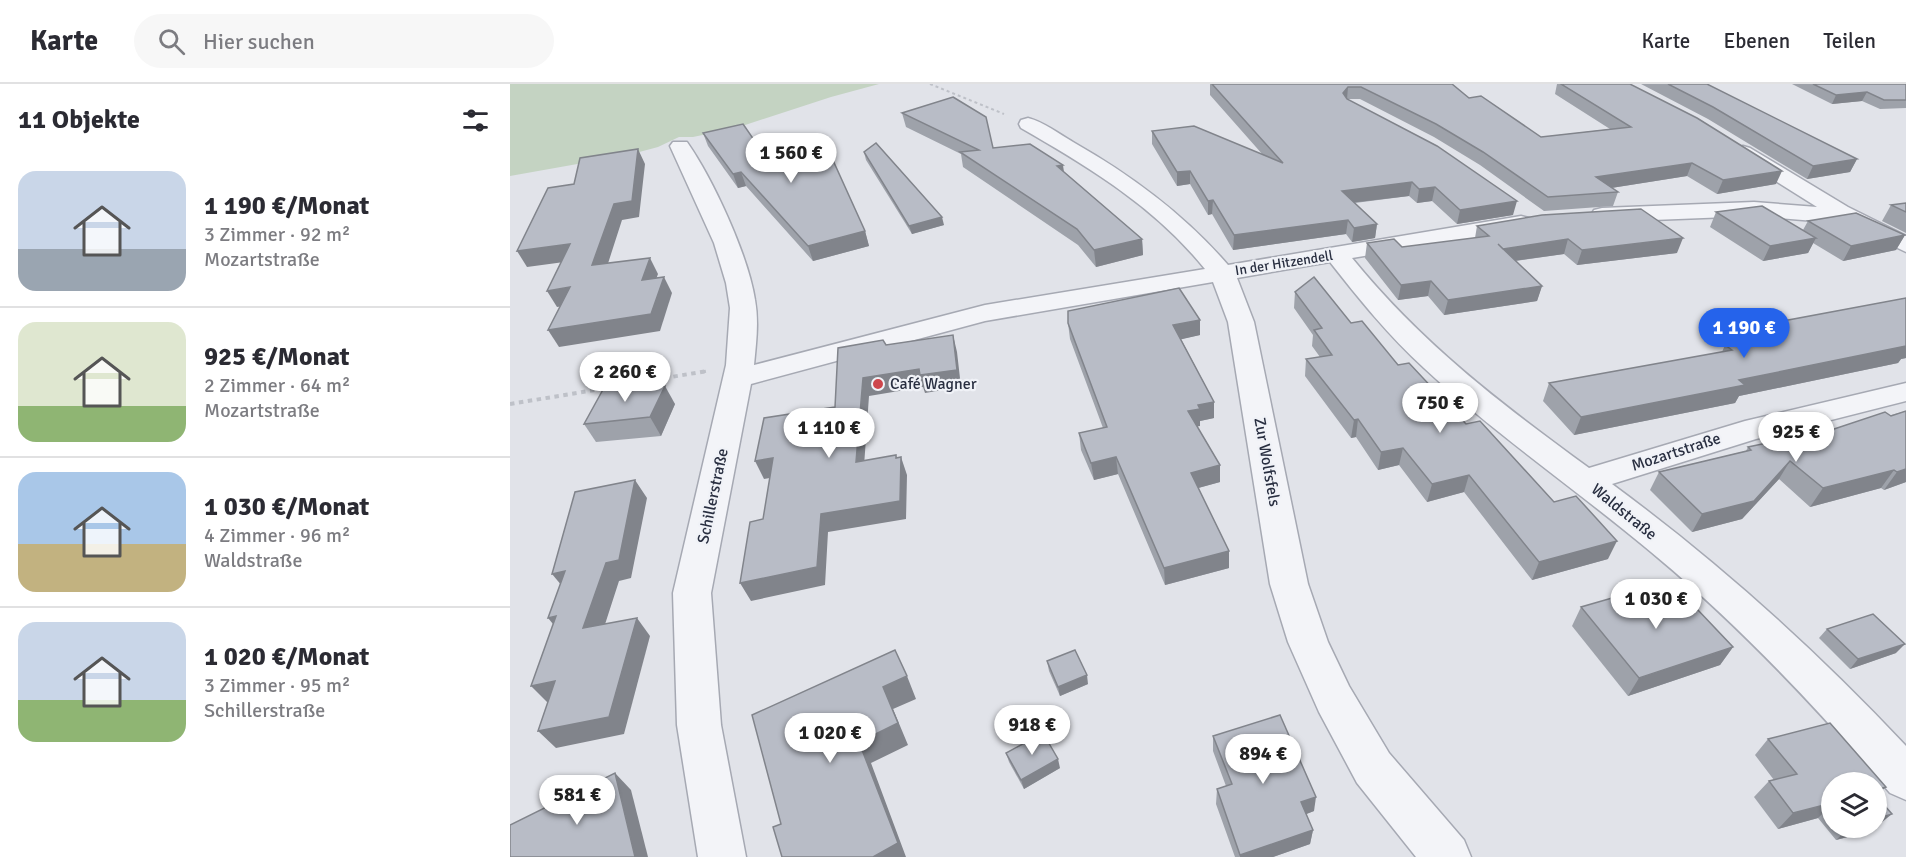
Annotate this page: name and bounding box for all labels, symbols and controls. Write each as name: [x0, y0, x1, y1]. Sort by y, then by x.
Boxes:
search box: [134, 14, 554, 68]
text: Karte: [30, 24, 98, 58]
icon: search: [155, 25, 188, 58]
text: Hier suchen: [203, 28, 315, 55]
text: Karte: [1641, 28, 1690, 54]
text: Ebenen: [1723, 28, 1790, 54]
text: Teilen: [1823, 28, 1876, 54]
text: 11 Objekte: [18, 104, 140, 136]
icon: filters: [459, 104, 492, 137]
pin: 1 560 €: [736, 133, 846, 184]
text: 1 560 €: [760, 140, 822, 165]
text: 1 190 €/Monat: [204, 190, 369, 222]
icon: home: [66, 195, 138, 267]
text: 3 Zimmer · 92 m²: [204, 222, 350, 247]
text: Mozartstraße: [204, 247, 320, 272]
street label: In der Hitzendell: [1234, 247, 1334, 279]
pin: 1 190 €: [1689, 308, 1799, 359]
text: 1 190 €: [1713, 315, 1775, 340]
text: 925 €/Monat: [204, 341, 350, 373]
icon: home: [66, 346, 138, 418]
pin: 2 260 €: [570, 352, 680, 403]
text: 2 260 €: [594, 359, 656, 384]
text: 2 Zimmer · 64 m²: [204, 373, 350, 398]
place label: Café Wagner: [890, 374, 977, 394]
marker: Café Wagner: [871, 377, 885, 391]
pin: 750 €: [1398, 383, 1482, 434]
text: 750 €: [1416, 390, 1464, 415]
text: Mozartstraße: [204, 398, 320, 423]
pin: 1 110 €: [774, 408, 884, 459]
pin: 925 €: [1754, 412, 1838, 463]
text: 1 110 €: [798, 415, 860, 440]
street label: Zur Wolfsfels: [1249, 416, 1285, 508]
text: 925 €: [1772, 419, 1820, 444]
street label: Mozartstraße: [1629, 428, 1723, 476]
street label: Schillerstraße: [693, 446, 733, 546]
street label: Waldstraße: [1587, 479, 1661, 545]
text: 1 030 €/Monat: [204, 491, 369, 523]
icon: home: [66, 496, 138, 568]
text: 4 Zimmer · 96 m²: [204, 523, 350, 548]
text: Waldstraße: [204, 548, 302, 573]
pin: 1 030 €: [1601, 579, 1711, 630]
text: 1 030 €: [1625, 586, 1687, 611]
text: 1 020 €/Monat: [204, 641, 369, 673]
icon: home: [66, 646, 138, 718]
text: 3 Zimmer · 95 m²: [204, 673, 350, 698]
text: Schillerstraße: [204, 698, 325, 723]
pin: 918 €: [990, 705, 1074, 756]
text: 918 €: [1008, 712, 1056, 737]
pin: 1 020 €: [775, 713, 885, 764]
text: 1 020 €: [799, 720, 861, 745]
pin: 894 €: [1221, 734, 1305, 785]
text: 894 €: [1239, 741, 1287, 766]
map controls: [1821, 772, 1887, 838]
button: layers: [1821, 772, 1887, 838]
pin: 581 €: [535, 775, 619, 826]
text: 581 €: [553, 782, 601, 807]

